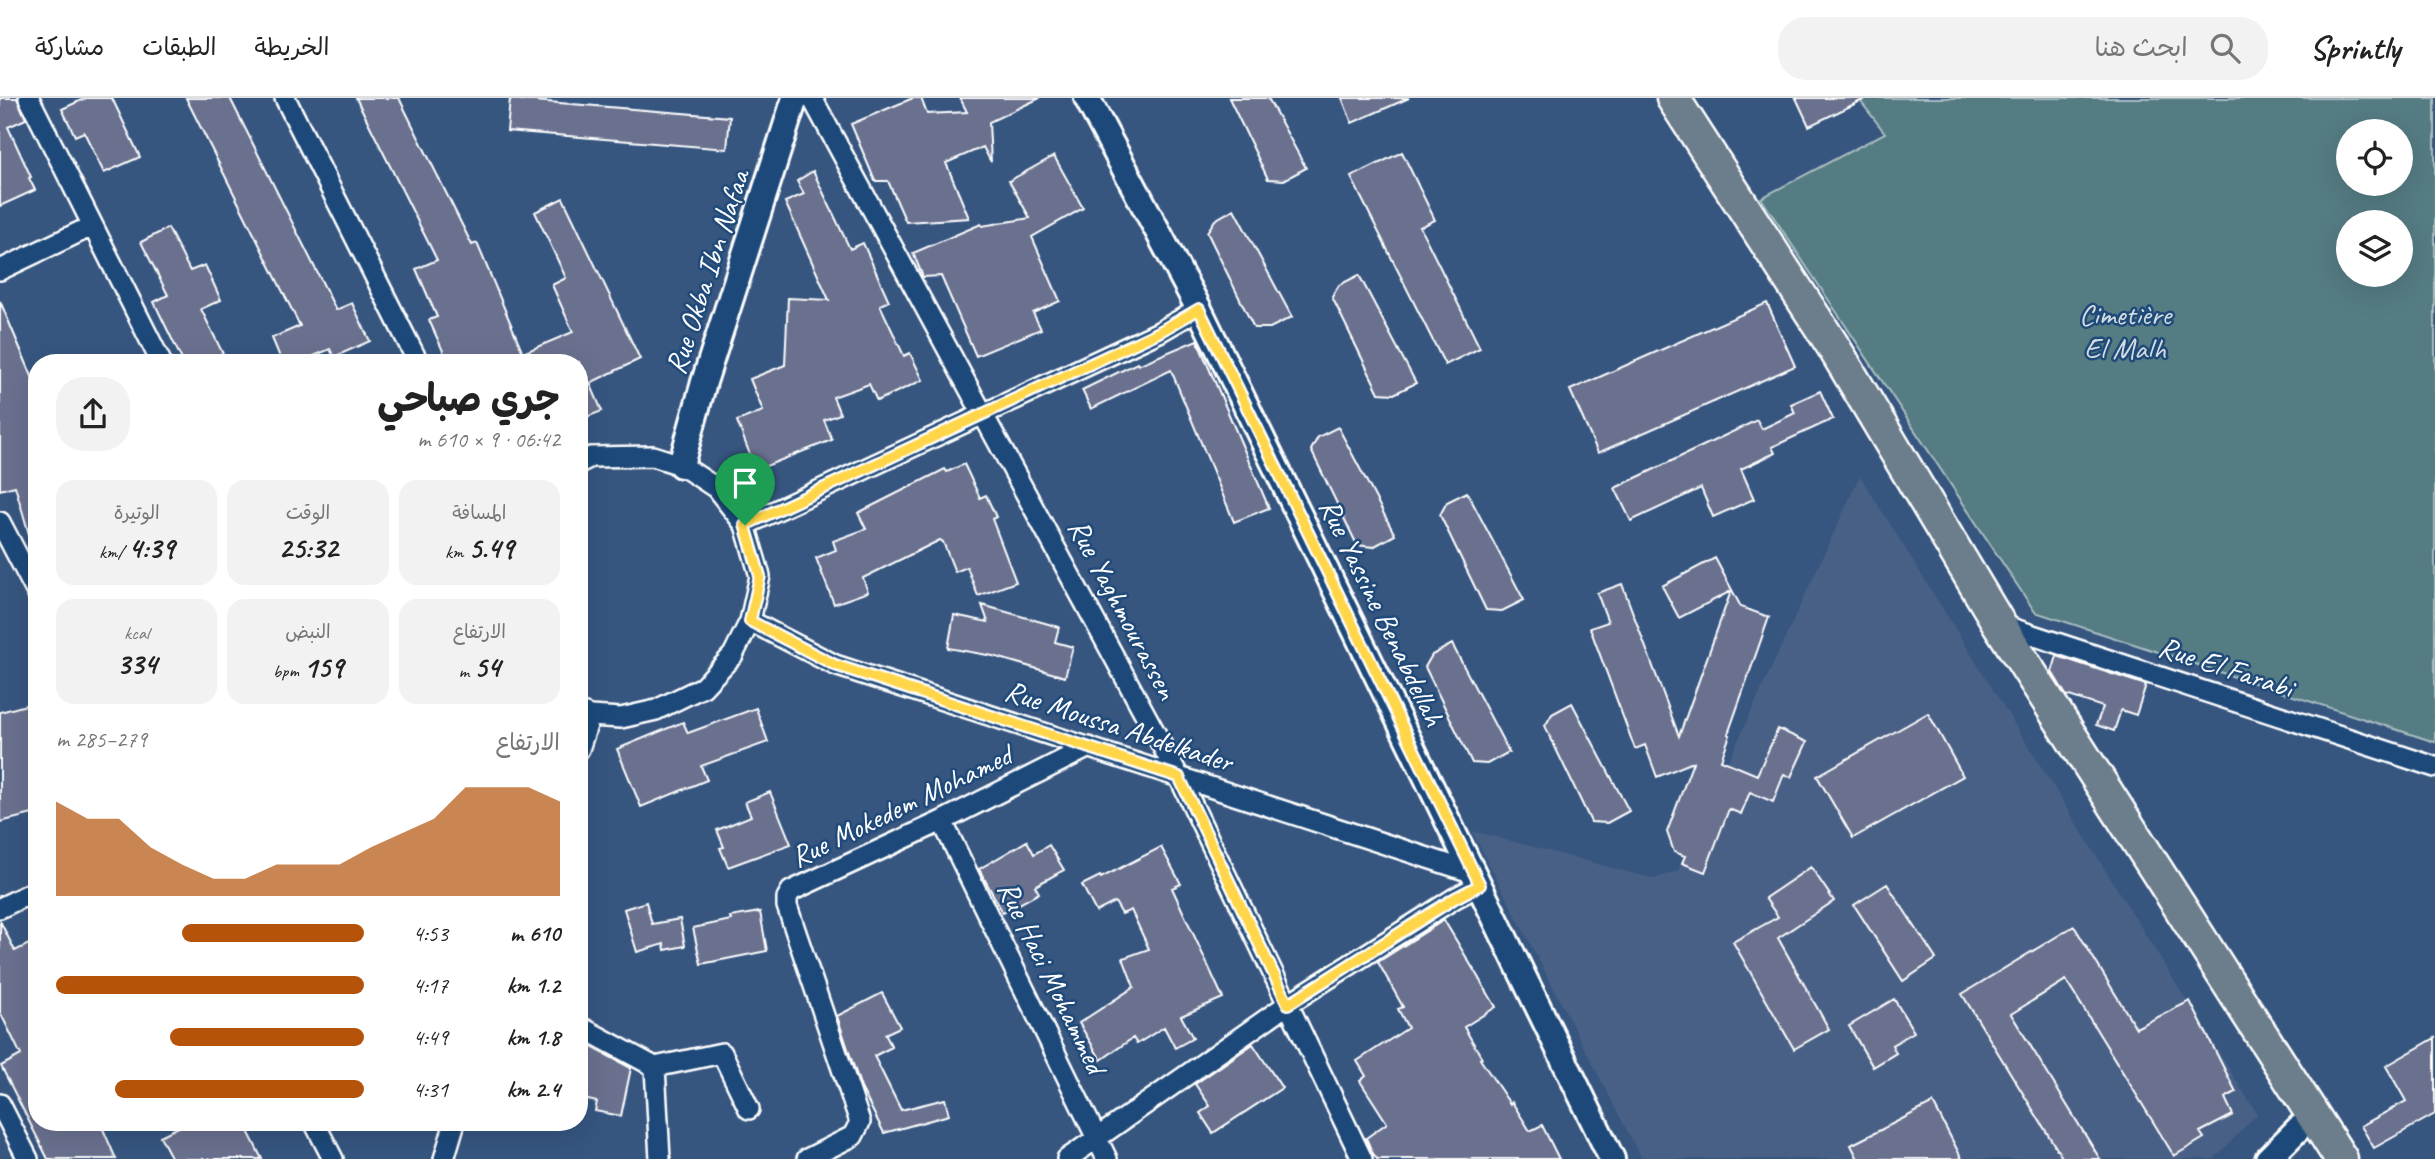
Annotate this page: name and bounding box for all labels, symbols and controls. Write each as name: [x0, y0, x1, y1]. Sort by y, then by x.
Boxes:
search box: [1778, 17, 2268, 80]
text: Sprintly: [2310, 27, 2400, 69]
icon: search: [2206, 29, 2244, 67]
text: ابحث هنا: [2094, 31, 2188, 64]
text: مشاركة: [35, 32, 104, 62]
text: الطبقات: [142, 32, 217, 62]
text: الخريطة: [255, 32, 329, 62]
map controls: [2336, 119, 2413, 287]
button: locate: [2336, 119, 2413, 196]
street label: Rue Okba Ibn Nafaa: [656, 163, 759, 379]
button: layers: [2336, 210, 2413, 287]
park label: Cimetière El Malh: [2079, 295, 2173, 367]
text: جري صباحي: [377, 375, 560, 422]
button: share: [56, 377, 130, 451]
text: 06:42 · 9 × 610 m: [417, 425, 560, 454]
pin: [715, 453, 775, 525]
icon: arrive: [726, 464, 764, 502]
street label: Rue Yassine Benabdellah: [1311, 492, 1454, 732]
text: الوتيرة: [114, 501, 160, 525]
text: الوقت: [286, 501, 330, 525]
text: المسافة: [452, 501, 506, 525]
street label: Rue Yaghmourassen: [1060, 512, 1187, 707]
text: 4:39: [128, 529, 174, 567]
text: 25:32: [278, 529, 338, 567]
text: 5.49: [468, 529, 514, 567]
text: /km: [99, 540, 128, 564]
text: km: [445, 540, 468, 564]
text: النبض: [285, 620, 331, 644]
text: الارتفاع: [453, 620, 506, 644]
text: kcal: [124, 621, 149, 645]
street label: Rue El Farabi: [2154, 627, 2301, 708]
text: 334: [116, 645, 157, 683]
text: 159: [304, 648, 343, 686]
text: 54: [474, 648, 500, 686]
text: bpm: [273, 659, 304, 683]
text: m: [458, 659, 474, 683]
street label: Rue Moussa Abdelkader: [1000, 671, 1240, 781]
text: 279–285 m: [56, 725, 147, 754]
text: الارتفاع: [496, 728, 560, 757]
street label: Rue Mokedem Mohamed: [784, 734, 1022, 876]
street label: Rue Haci Mohammed: [989, 875, 1117, 1083]
text: 4:53: [412, 919, 448, 948]
text: 610 m: [510, 919, 560, 948]
text: 4:17: [412, 971, 448, 1000]
text: 1.2 km: [506, 971, 560, 1000]
text: 4:49: [412, 1023, 448, 1052]
text: 1.8 km: [506, 1023, 560, 1052]
text: 4:31: [412, 1075, 448, 1104]
text: 2.4 km: [506, 1075, 560, 1104]

